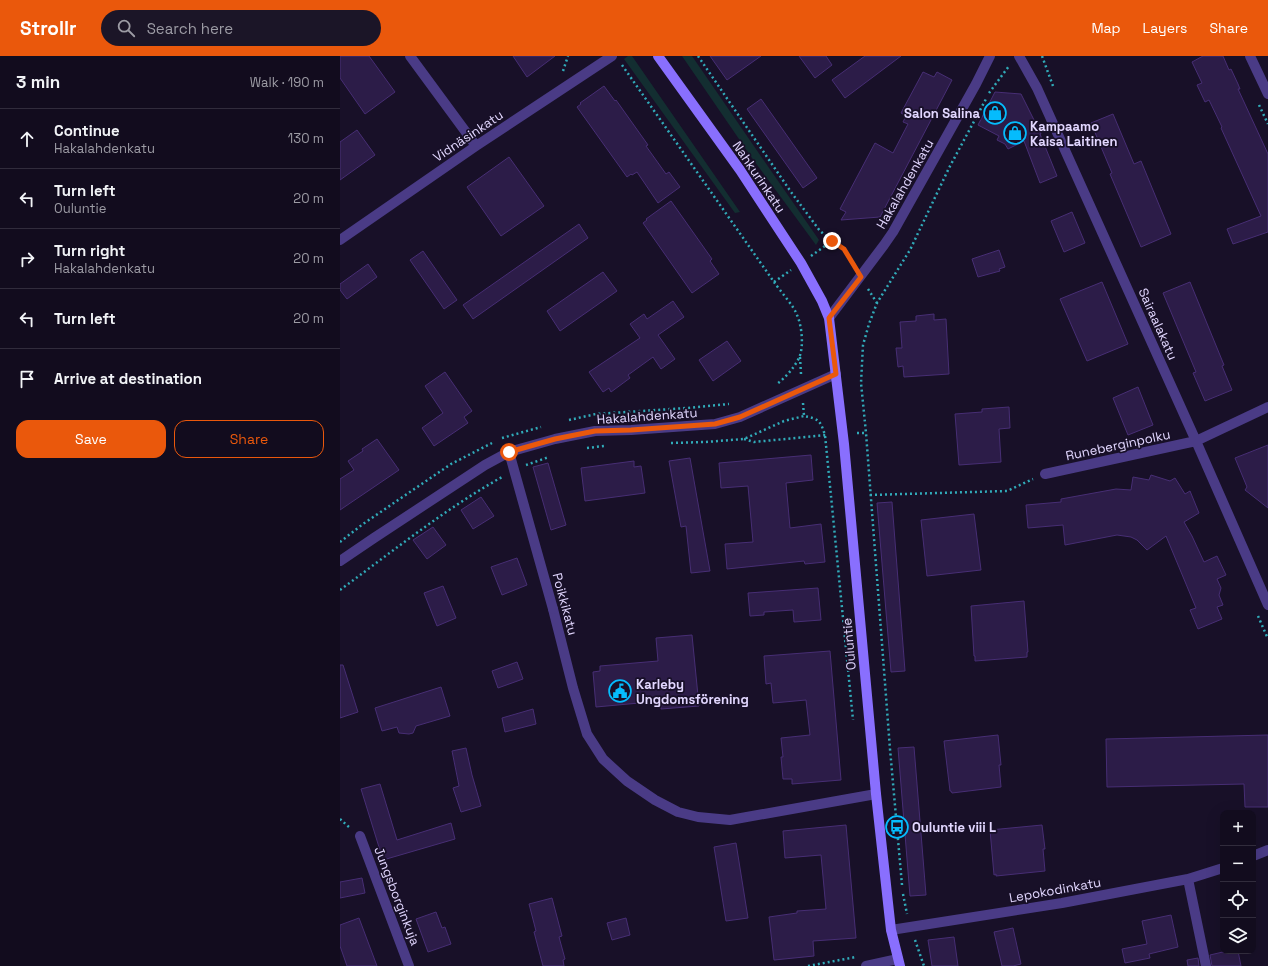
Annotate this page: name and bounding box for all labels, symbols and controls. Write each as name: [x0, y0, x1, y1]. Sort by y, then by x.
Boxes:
search box: [101, 10, 381, 46]
text: Strollr: [20, 16, 77, 41]
icon: search: [115, 17, 137, 39]
text: Search here: [147, 19, 233, 38]
text: Map: [1091, 19, 1121, 37]
text: Layers: [1143, 19, 1187, 37]
text: Share: [1209, 19, 1248, 37]
text: 3 min: [16, 71, 60, 93]
text: Walk · 190 m: [250, 74, 324, 91]
shop icon: Salon Salina: [982, 100, 1008, 126]
place label: Salon Salina: [904, 105, 980, 122]
street label: Vidnäsinkatu: [430, 106, 506, 166]
place label: Kampaamo Kaisa Laitinen: [1030, 118, 1118, 150]
shop icon: Kampaamo Kaisa Laitinen: [1002, 120, 1028, 146]
text: Continue: [54, 121, 120, 140]
icon: ahead: [16, 128, 38, 150]
text: 130 m: [288, 130, 324, 147]
street label: Hakalahdenkatu: [872, 136, 938, 232]
street label: Nahkurinkatu: [729, 138, 789, 216]
text: Hakalahdenkatu: [54, 140, 155, 157]
text: Turn left: [54, 181, 116, 200]
icon: left: [16, 188, 38, 210]
text: 20 m: [293, 190, 324, 207]
text: Ouluntie: [54, 200, 106, 217]
route end: [823, 232, 841, 250]
text: Turn right: [54, 241, 125, 260]
icon: right: [16, 248, 38, 270]
text: 20 m: [293, 250, 324, 267]
text: Hakalahdenkatu: [54, 260, 155, 277]
street label: Sairaalakatu: [1135, 285, 1181, 363]
icon: left: [16, 308, 38, 330]
text: Turn left: [54, 309, 116, 328]
text: 20 m: [293, 310, 324, 327]
icon: arrive: [16, 368, 38, 390]
text: Arrive at destination: [54, 369, 202, 388]
street label: Hakalahdenkatu: [596, 404, 698, 428]
button: Save: [16, 420, 166, 458]
button: Share: [174, 420, 324, 458]
street label: Runeberginpolku: [1064, 426, 1172, 464]
route start: [500, 443, 518, 461]
street label: Poikkikatu: [549, 571, 581, 637]
street label: Ouluntie: [838, 617, 860, 671]
place label: Karleby Ungdomsförening: [636, 676, 749, 708]
public building icon: Karleby Ungdomsförening: [607, 678, 633, 704]
map controls: [1220, 810, 1256, 954]
button: +: [1220, 810, 1256, 846]
bus stop icon: Ouluntie viii L: [884, 814, 910, 840]
place label: Ouluntie viii L: [912, 819, 996, 836]
street label: Jungsborginkuja: [370, 844, 424, 948]
button: −: [1220, 846, 1256, 882]
street label: Lepokodinkatu: [1008, 874, 1102, 906]
button: locate: [1220, 882, 1256, 918]
button: layers: [1220, 918, 1256, 954]

